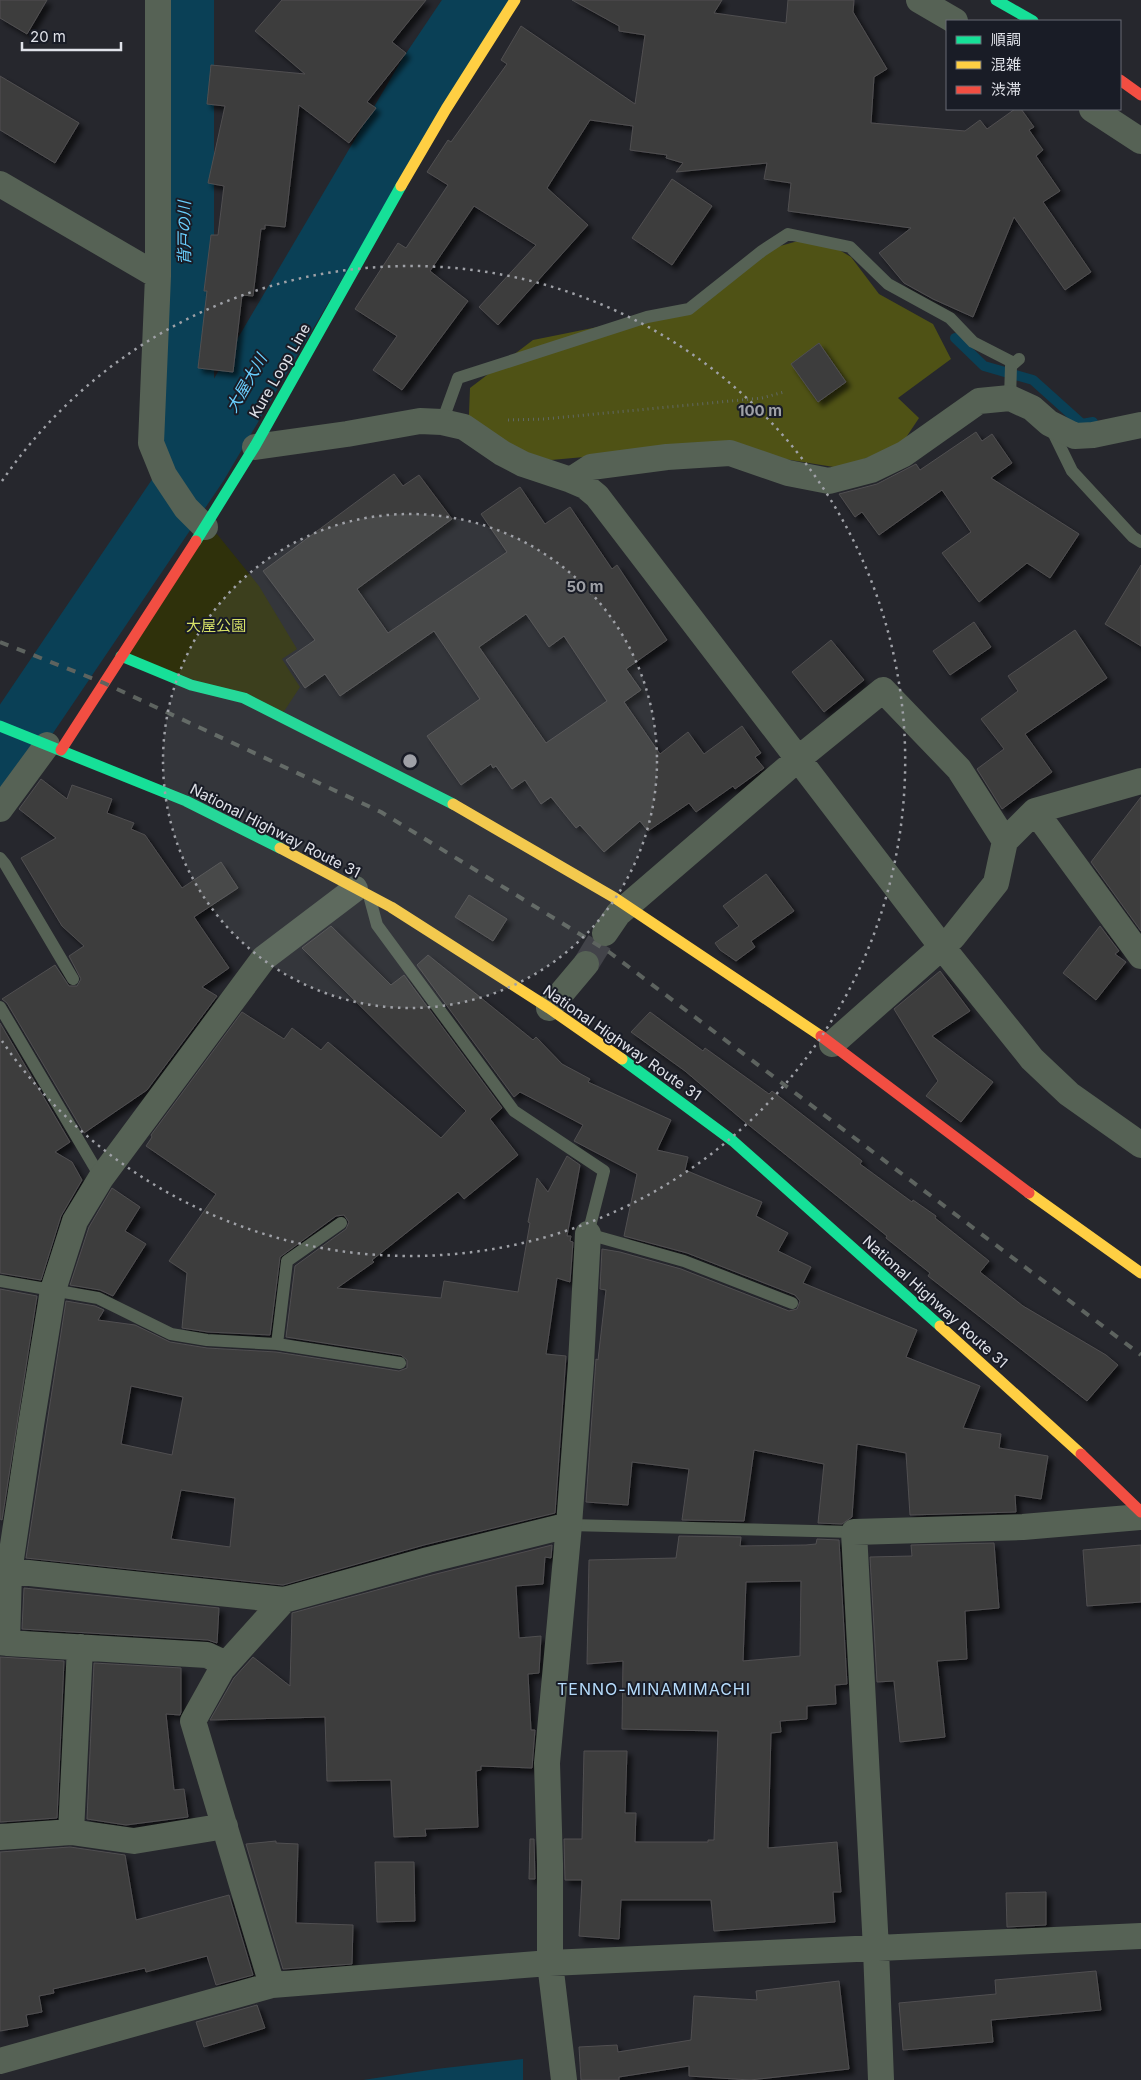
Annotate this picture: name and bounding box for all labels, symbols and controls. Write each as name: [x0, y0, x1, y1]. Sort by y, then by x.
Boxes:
scale bar: [22, 20, 121, 52]
legend: [946, 20, 1121, 110]
text: 20 m: [30, 27, 66, 46]
text: 順調: [991, 30, 1021, 49]
text: 混雑: [991, 55, 1021, 74]
text: 渋滞: [991, 80, 1021, 99]
water label: 背戸の川: [174, 199, 194, 265]
street label: Kure Loop Line: [245, 320, 314, 422]
water label: 大屋大川: [221, 349, 272, 416]
text: 100 m: [738, 401, 782, 420]
text: 50 m: [567, 577, 603, 596]
park label: 大屋公園: [186, 616, 246, 635]
centre of rings: [401, 752, 419, 770]
street label: National Highway Route 31: [187, 779, 364, 882]
street label: National Highway Route 31: [540, 981, 705, 1105]
street label: National Highway Route 31: [859, 1231, 1012, 1372]
district label: TENNO-MINAMIMACHI: [557, 1679, 751, 1699]

